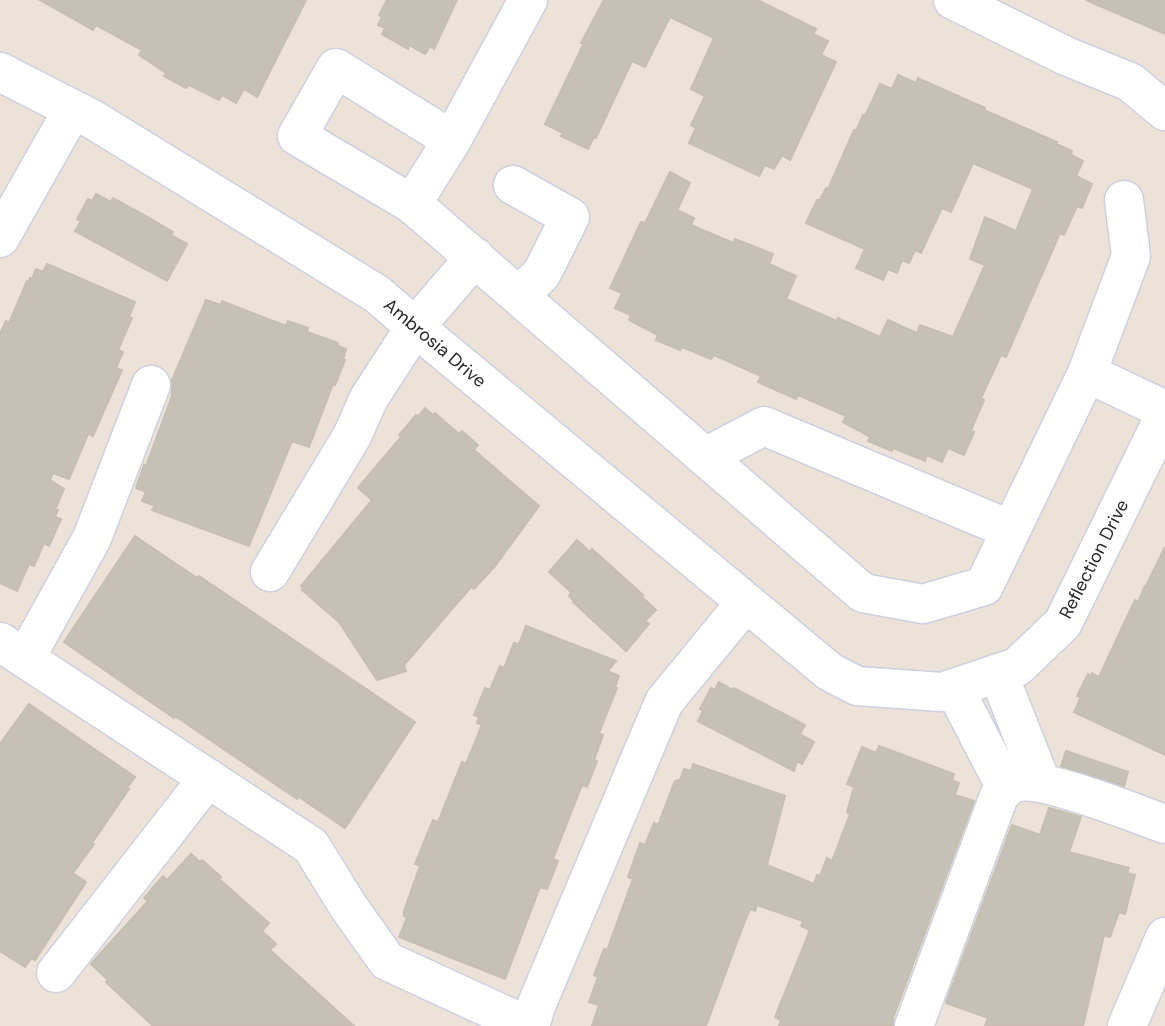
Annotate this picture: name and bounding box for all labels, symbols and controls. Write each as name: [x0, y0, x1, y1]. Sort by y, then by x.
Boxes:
street label: Ambrosia Drive: [379, 293, 491, 393]
street label: Reflection Drive: [1054, 495, 1134, 623]

